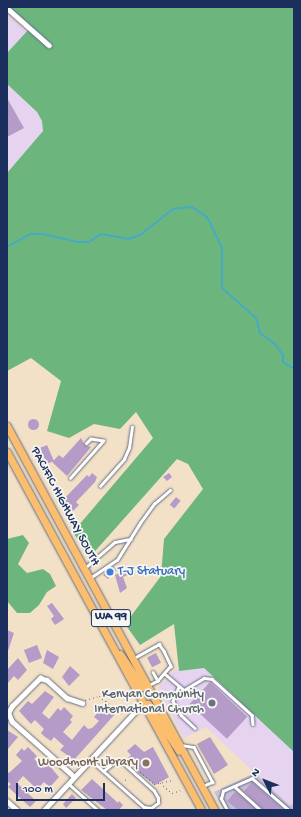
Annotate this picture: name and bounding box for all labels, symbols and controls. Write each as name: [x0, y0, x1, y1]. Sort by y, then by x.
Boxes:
street label: PACIFIC HIGHWAY SOUTH: [26, 445, 102, 569]
place label: T-J Statuary: [118, 564, 185, 580]
marker: T-J Statuary: [105, 567, 115, 577]
road number: WA 99: [90, 608, 132, 628]
place label: Kenyan Community International Church: [94, 688, 204, 719]
marker: Kenyan Community International Church: [207, 698, 217, 708]
place label: Woodmont Library: [38, 755, 138, 771]
marker: Woodmont Library: [141, 758, 151, 768]
north arrow: [245, 761, 285, 801]
text: N: [249, 766, 263, 780]
scale bar: [18, 775, 107, 801]
text: 100 m: [23, 783, 53, 797]

